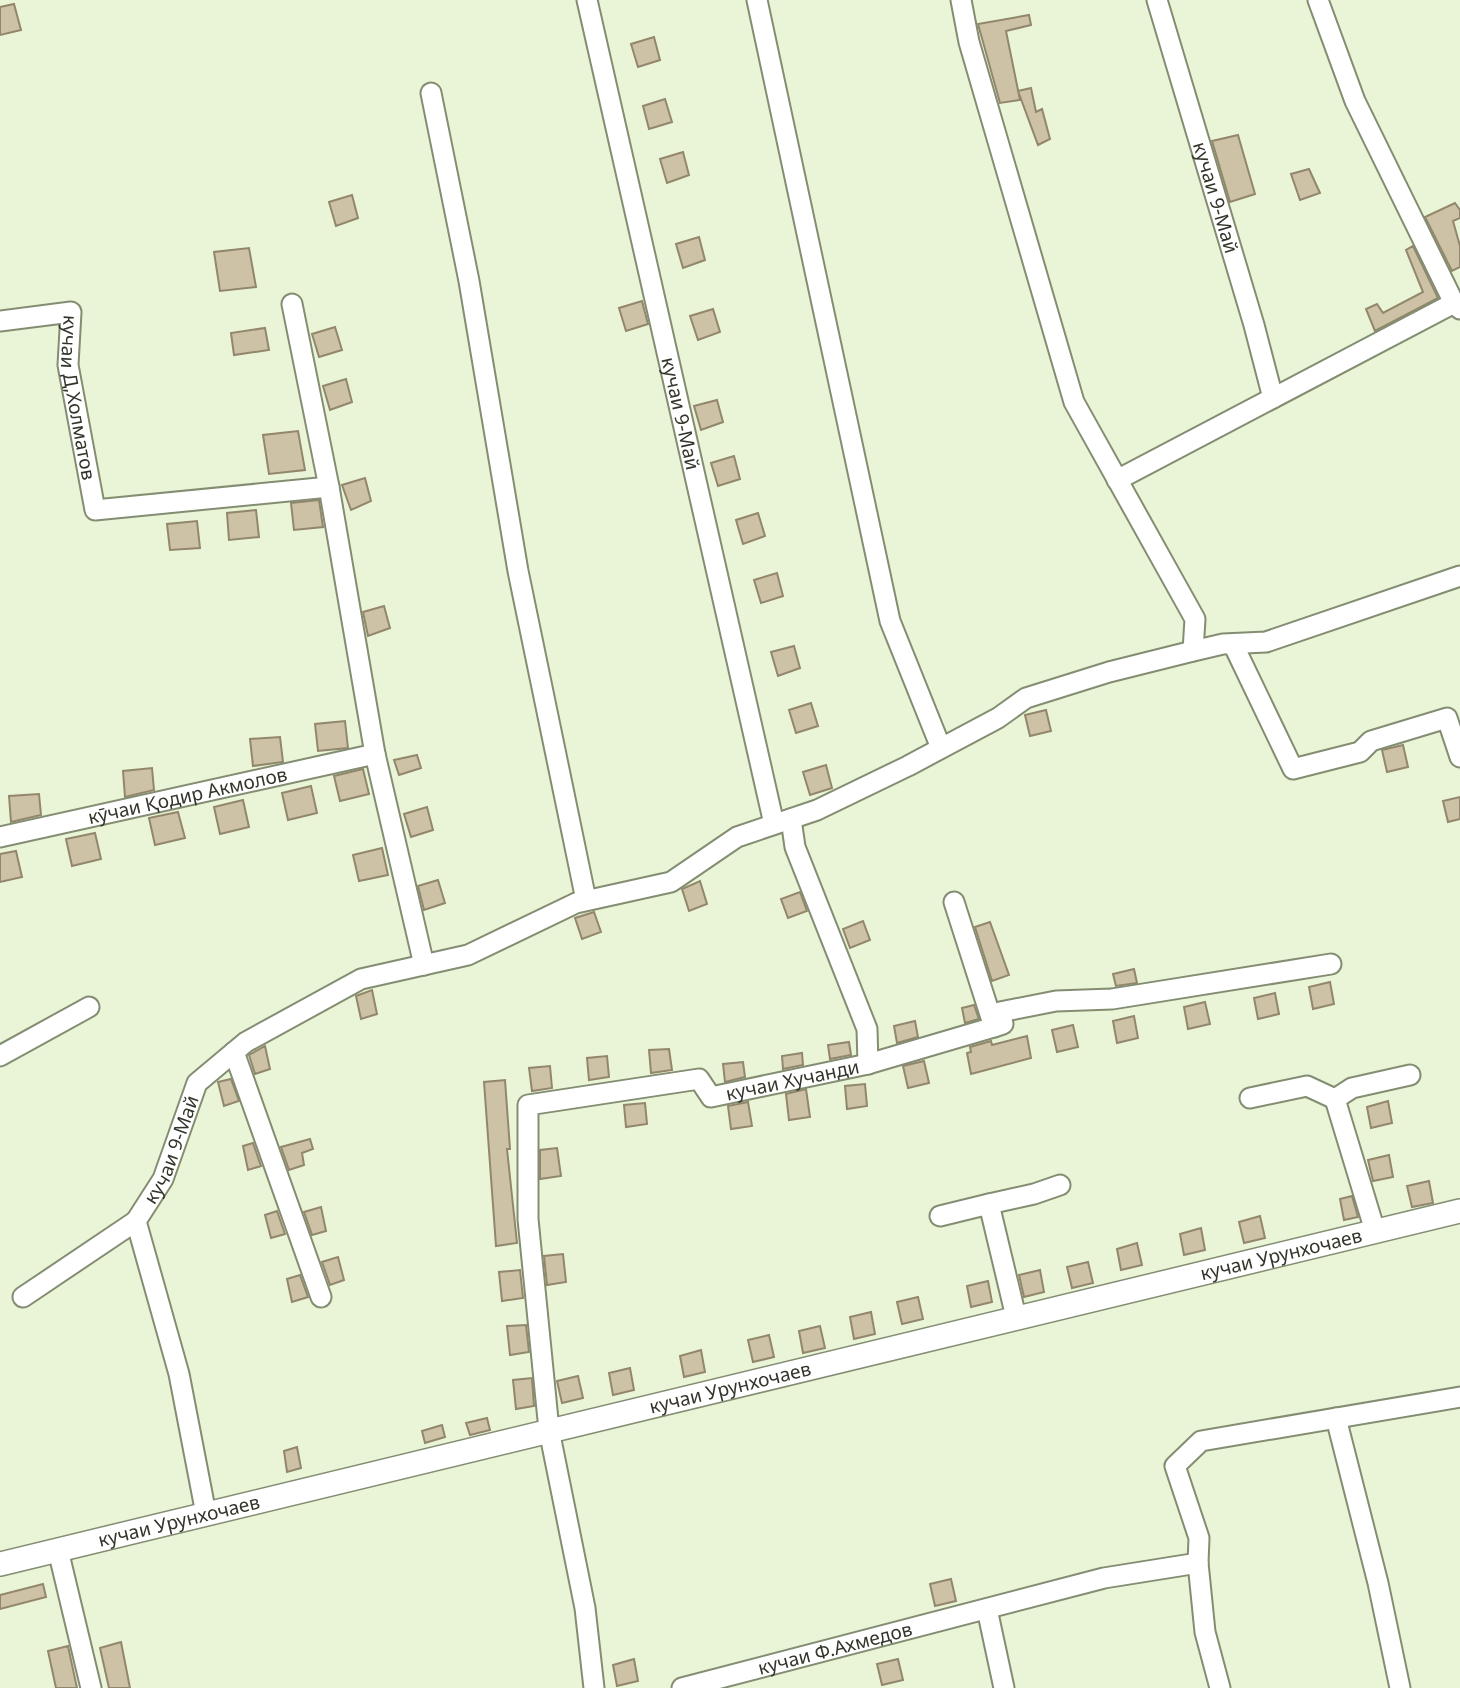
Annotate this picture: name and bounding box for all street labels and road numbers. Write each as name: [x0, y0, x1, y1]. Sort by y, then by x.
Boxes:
street label: кучаи 9-Май: [1187, 139, 1245, 256]
street label: кучаи Д,Холматов: [55, 314, 102, 482]
street label: кучаи 9-Май: [655, 355, 706, 472]
street label: кӯчаи Қодир Акмолов: [85, 761, 290, 830]
street label: кучаи Хучанди: [723, 1053, 862, 1107]
street label: кучаи 9-Май: [138, 1092, 205, 1209]
street label: кучаи Урунхочаев: [1198, 1222, 1365, 1286]
street label: кучаи Урунхочаев: [646, 1355, 813, 1420]
street label: кучаи Урунхочаев: [95, 1489, 262, 1553]
street label: кучаи Ф.Ахмедов: [755, 1616, 915, 1681]

